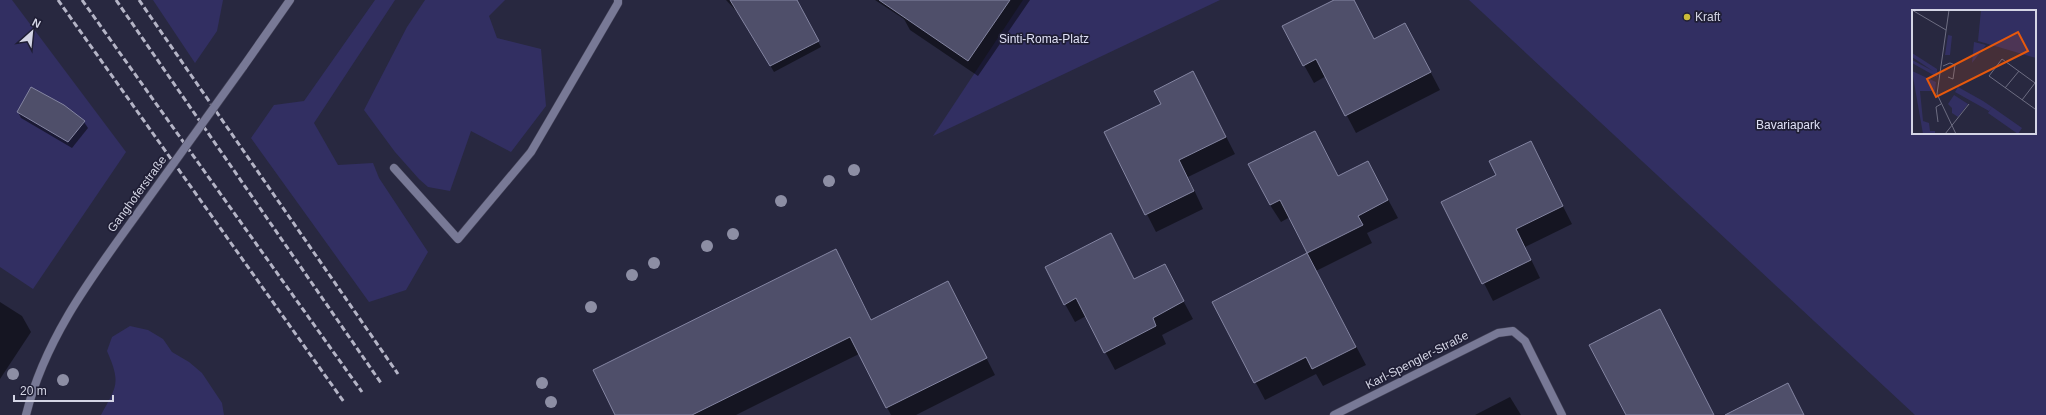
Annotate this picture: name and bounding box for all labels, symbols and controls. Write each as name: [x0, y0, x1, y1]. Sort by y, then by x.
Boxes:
place label: Kraft: [1695, 10, 1721, 24]
inset map: [1912, 10, 2036, 134]
north arrow: [12, 12, 52, 52]
marker: Kraft: [1682, 12, 1692, 22]
text: N: [30, 16, 43, 30]
park label: Sinti-Roma-Platz: [999, 32, 1089, 46]
park label: Bavariapark: [1756, 118, 1821, 132]
street label: Ganghoferstraße: [105, 153, 170, 235]
street label: Karl-Spengler-Straße: [1363, 328, 1471, 392]
scale bar: [14, 377, 113, 403]
text: 20 m: [20, 384, 47, 398]

